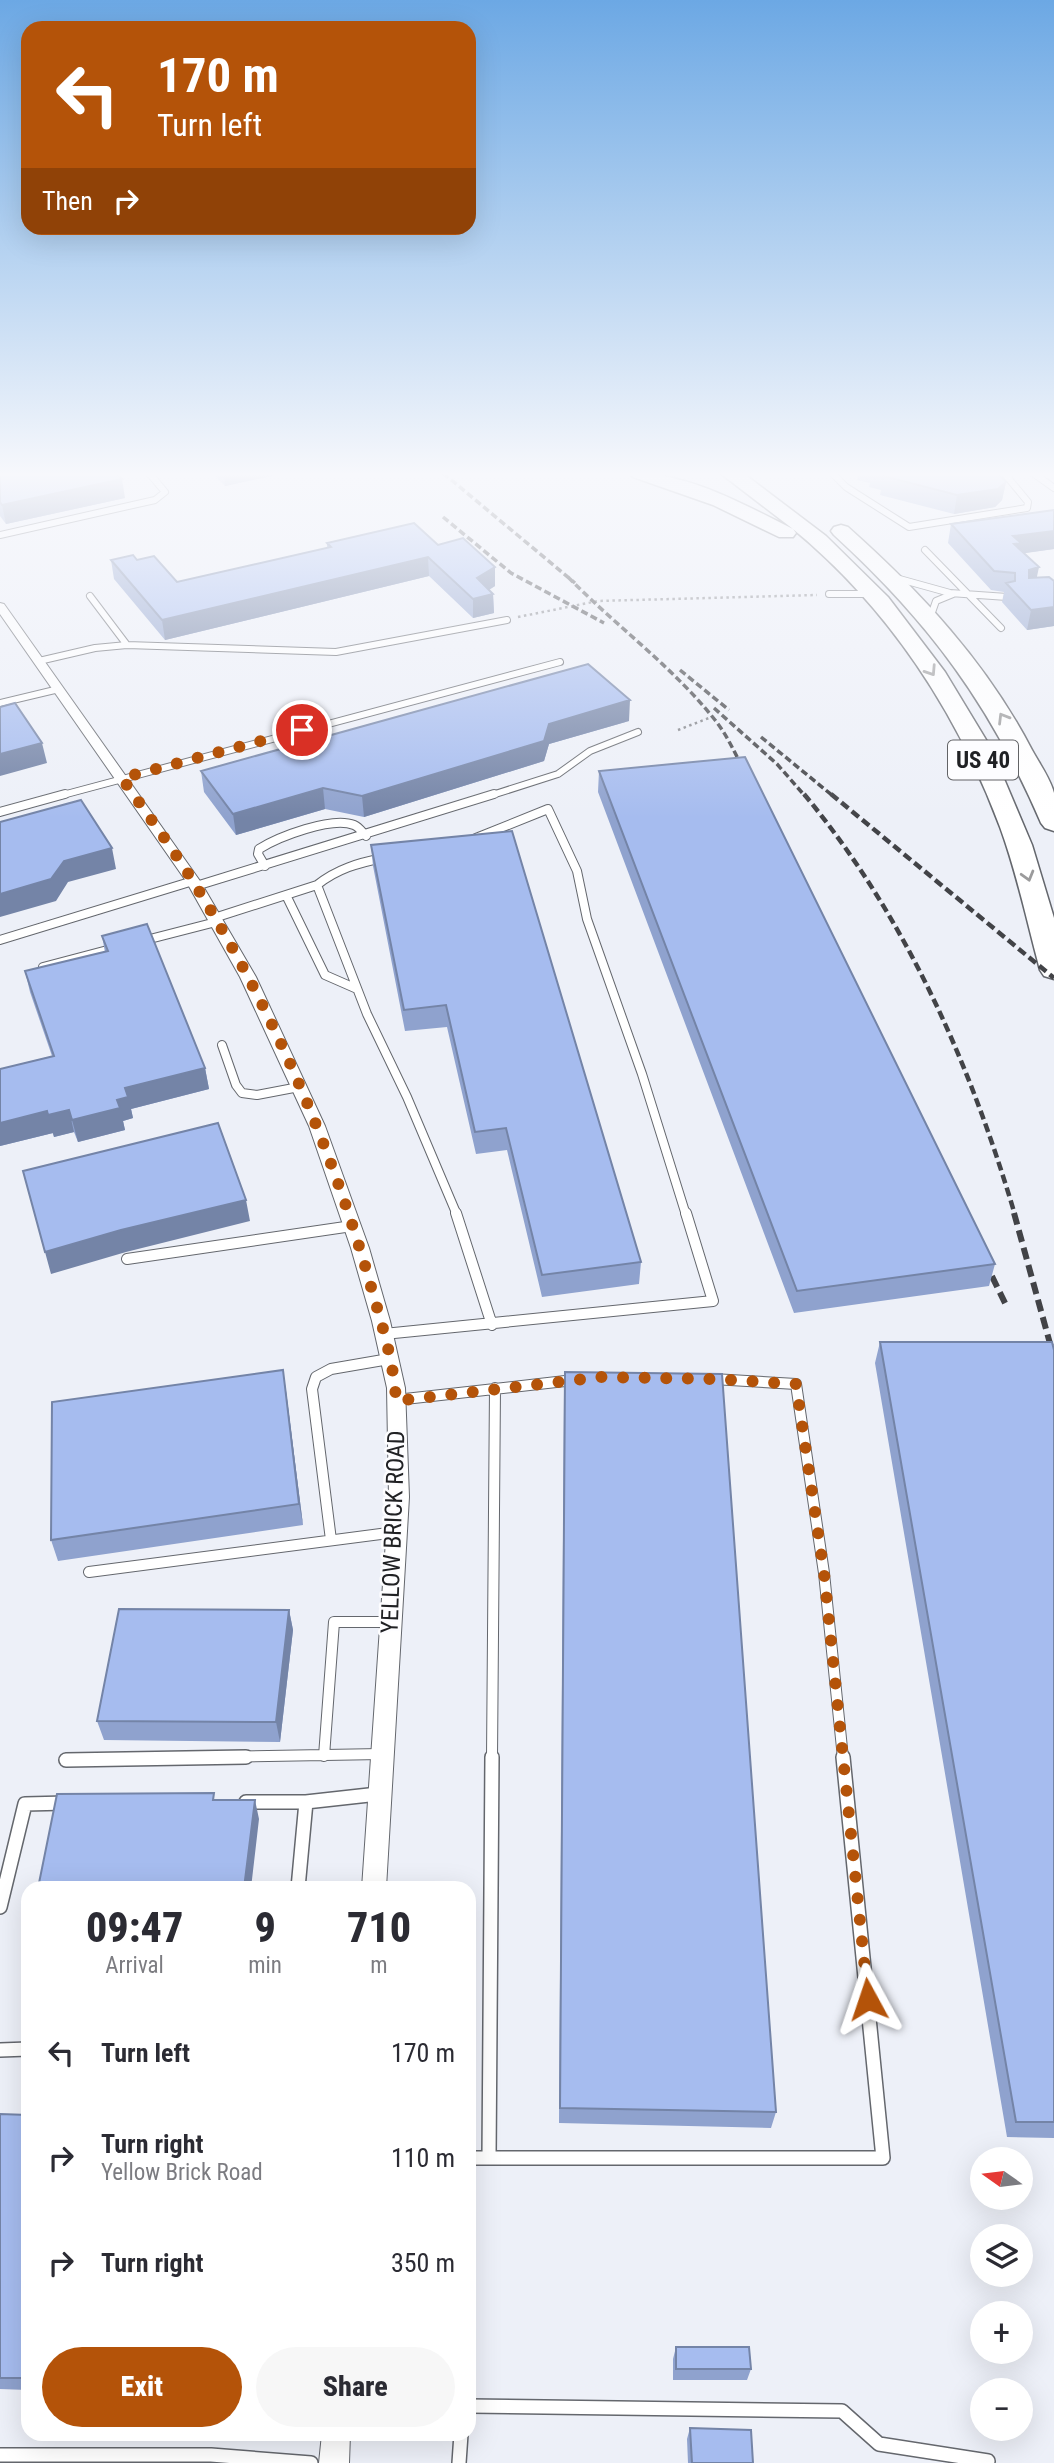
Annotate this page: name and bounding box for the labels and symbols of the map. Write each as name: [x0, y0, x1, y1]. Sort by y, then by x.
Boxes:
one-way arrow: [923, 664, 936, 677]
pin: [272, 700, 332, 760]
one-way arrow: [998, 712, 1011, 725]
road number: US 40: [948, 740, 1018, 780]
one-way arrow: [1020, 870, 1034, 882]
street label: YELLOW BRICK ROAD: [375, 1430, 411, 1634]
position arrow: [831, 1962, 905, 2036]
north arrow: [970, 2147, 1032, 2210]

